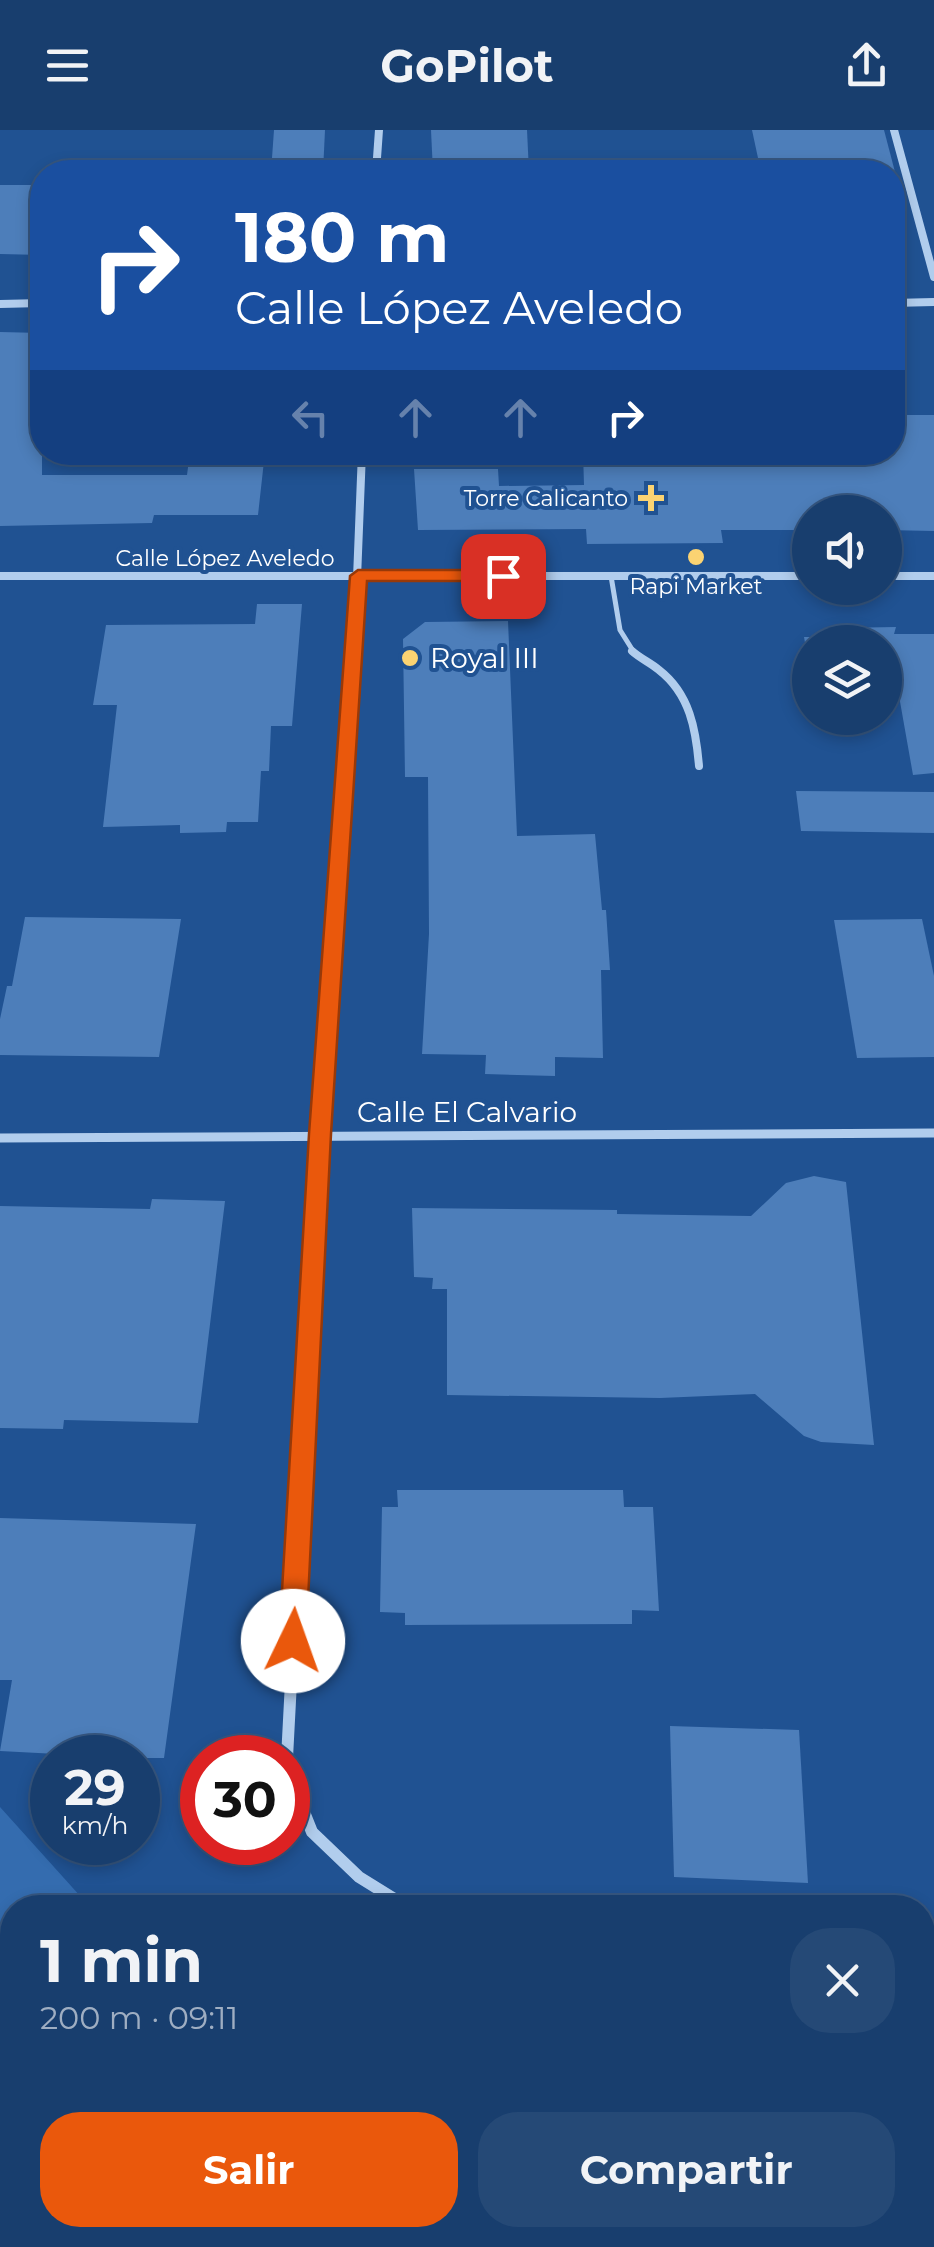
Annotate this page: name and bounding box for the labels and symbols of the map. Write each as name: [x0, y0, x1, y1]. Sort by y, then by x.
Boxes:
place label: Torre Calicanto: [464, 485, 628, 512]
marker: Torre Calicanto: [638, 485, 664, 511]
pin: [461, 534, 546, 619]
street label: Calle López Aveledo: [116, 545, 334, 572]
marker: Rapi Market: [685, 546, 707, 568]
place label: Rapi Market: [630, 573, 763, 600]
place label: Royal III: [430, 641, 539, 675]
marker: Royal III: [399, 647, 421, 669]
street label: Calle El Calvario: [357, 1095, 577, 1129]
position arrow: [241, 1589, 345, 1693]
speed limit sign: 30: [180, 1735, 310, 1865]

